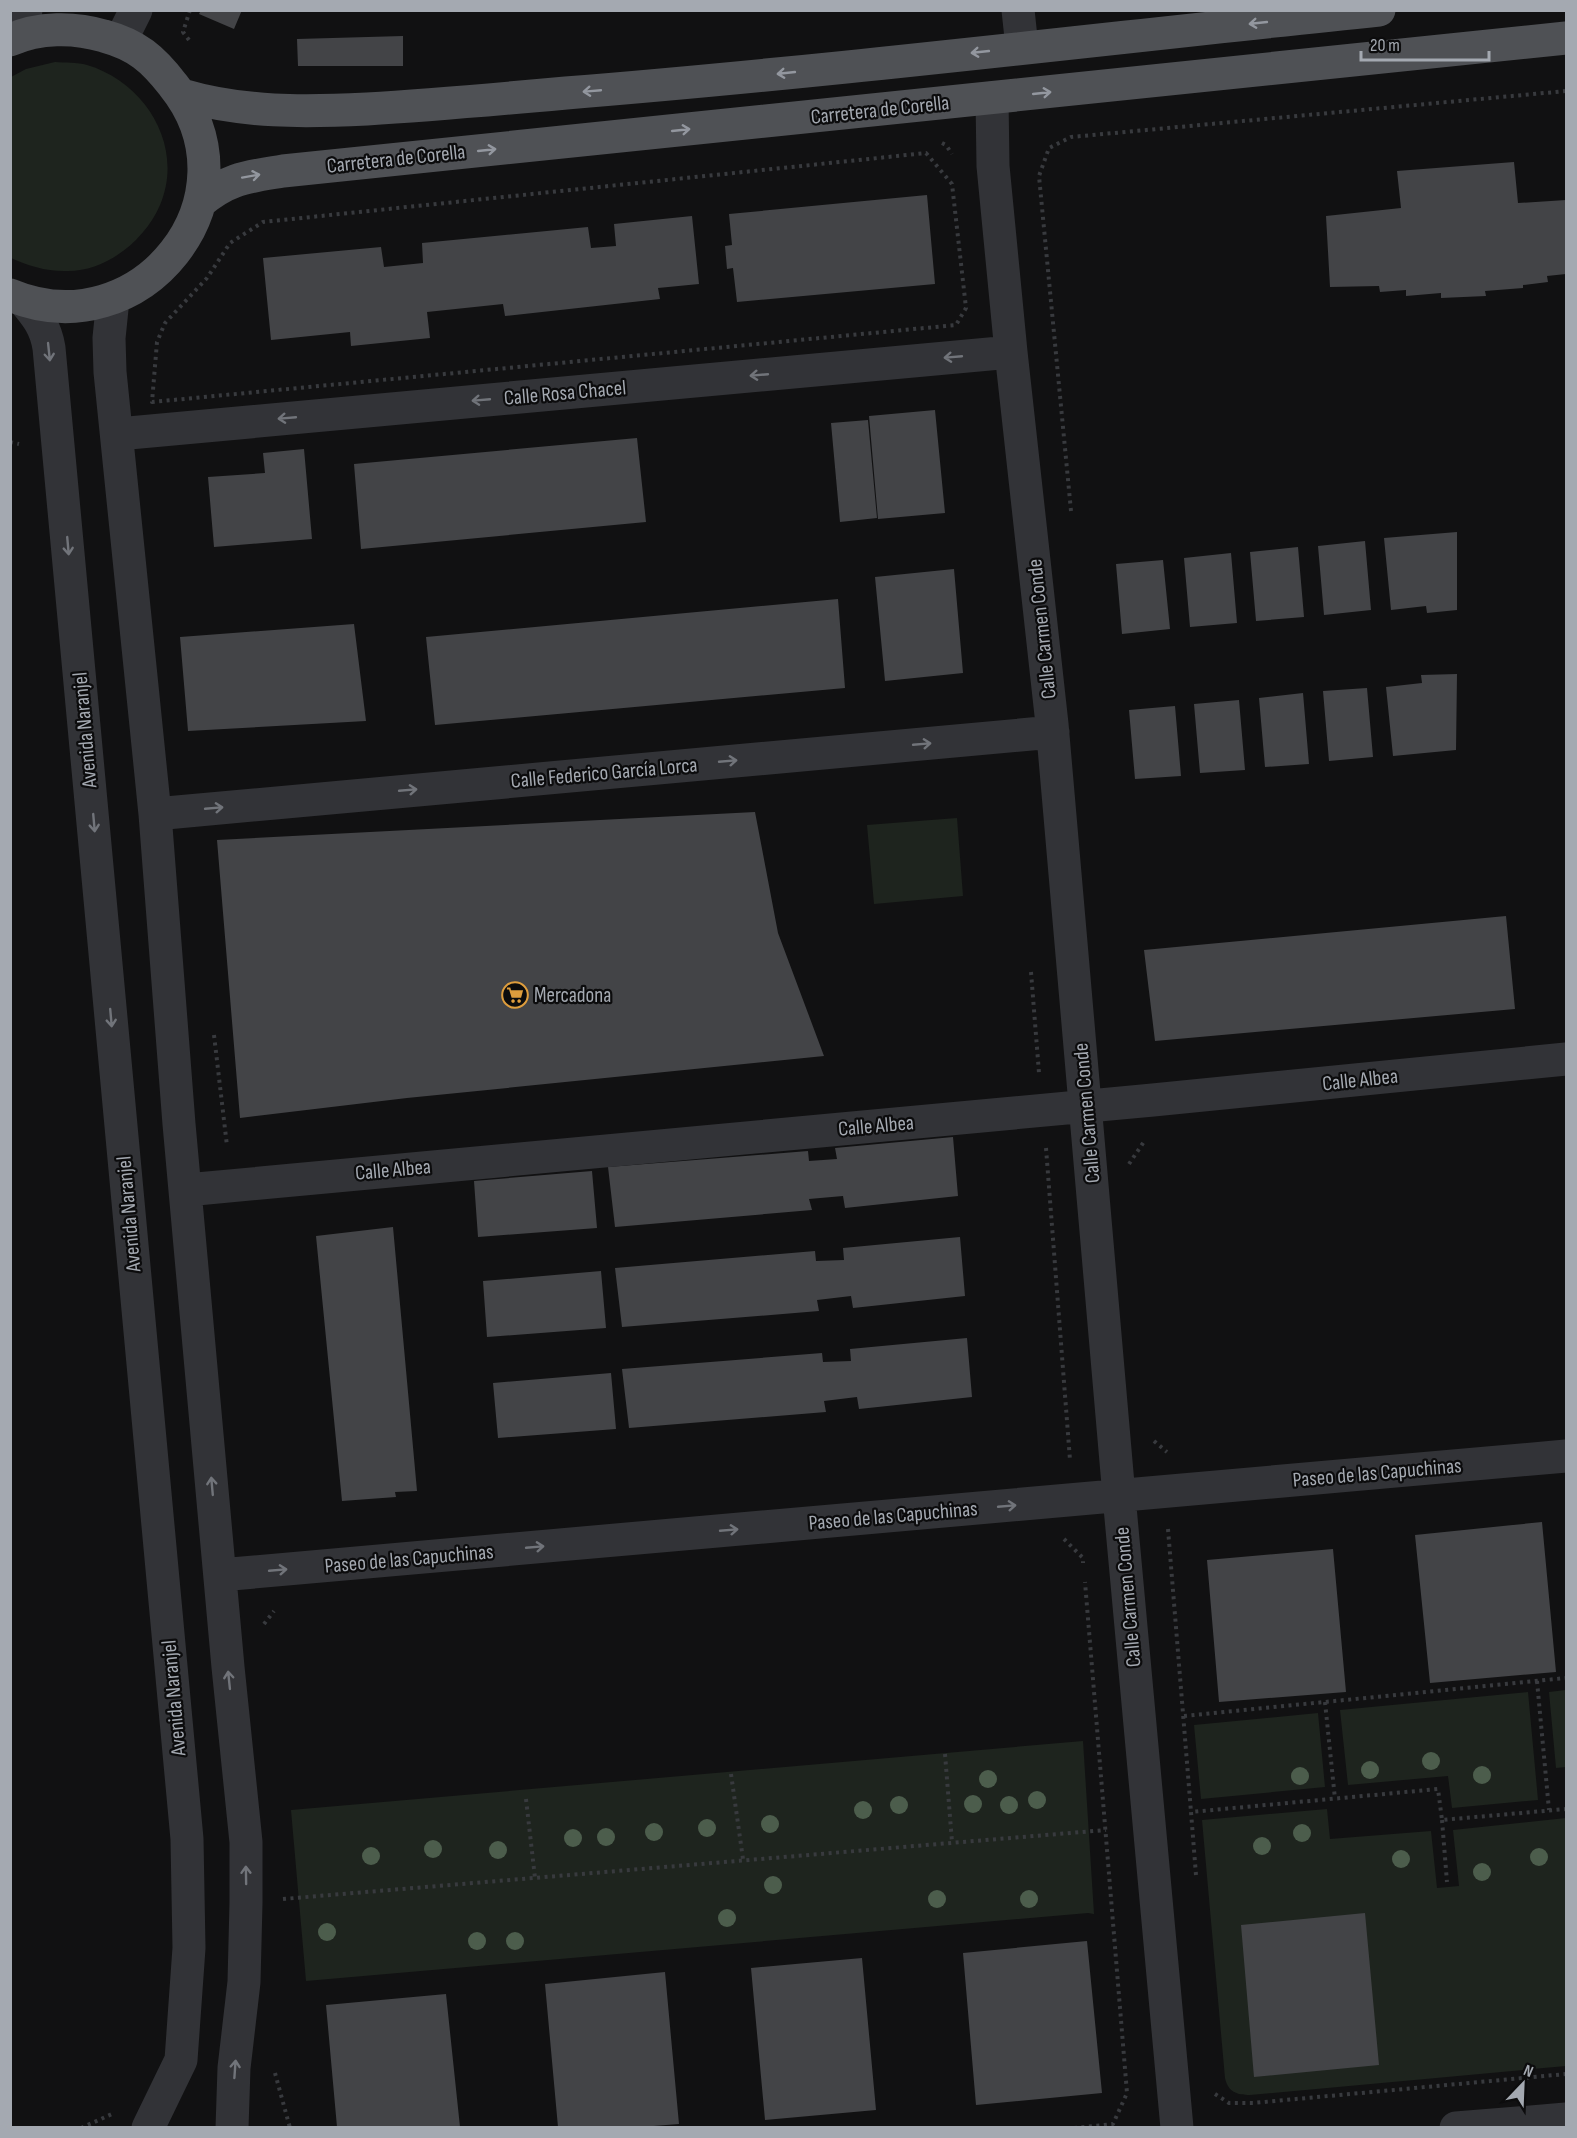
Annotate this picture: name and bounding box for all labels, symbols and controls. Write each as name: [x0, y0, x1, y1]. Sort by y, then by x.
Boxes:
one-way arrow: [1248, 18, 1268, 29]
scale bar: [1361, 24, 1488, 62]
text: 20 m: [1370, 35, 1400, 56]
one-way arrow: [971, 47, 991, 58]
one-way arrow: [777, 68, 797, 79]
one-way arrow: [583, 86, 603, 97]
one-way arrow: [1031, 87, 1051, 98]
street label: Carretera de Corella: [810, 90, 950, 130]
one-way arrow: [670, 124, 690, 135]
street label: Carretera de Corella: [326, 139, 466, 179]
one-way arrow: [476, 144, 496, 155]
one-way arrow: [241, 170, 260, 181]
one-way arrow: [44, 341, 55, 361]
one-way arrow: [943, 352, 963, 363]
one-way arrow: [749, 370, 769, 381]
street label: Calle Rosa Chacel: [503, 375, 627, 411]
one-way arrow: [471, 395, 491, 406]
one-way arrow: [277, 413, 297, 424]
one-way arrow: [63, 535, 74, 555]
street label: Calle Carmen Conde: [1022, 558, 1062, 700]
street label: Avenida Naranjel: [67, 671, 103, 790]
one-way arrow: [911, 738, 931, 749]
street label: Calle Federico García Lorca: [510, 752, 698, 794]
one-way arrow: [717, 755, 737, 766]
one-way arrow: [397, 785, 417, 796]
one-way arrow: [203, 802, 223, 813]
one-way arrow: [89, 813, 100, 833]
supermarket icon: Mercadona: [500, 980, 530, 1010]
place label: Mercadona: [534, 983, 611, 1008]
one-way arrow: [106, 1007, 117, 1027]
street label: Calle Carmen Conde: [1068, 1042, 1106, 1184]
street label: Calle Albea: [1321, 1064, 1399, 1096]
street label: Calle Albea: [837, 1110, 915, 1142]
street label: Calle Albea: [354, 1154, 432, 1186]
street label: Avenida Naranjel: [111, 1155, 147, 1274]
street label: Paseo de las Capuchinas: [1292, 1453, 1462, 1493]
one-way arrow: [206, 1477, 217, 1497]
street label: Paseo de las Capuchinas: [808, 1496, 978, 1536]
one-way arrow: [997, 1500, 1017, 1511]
one-way arrow: [719, 1524, 739, 1535]
street label: Calle Carmen Conde: [1109, 1526, 1147, 1668]
street label: Paseo de las Capuchinas: [324, 1539, 494, 1579]
one-way arrow: [525, 1542, 544, 1553]
one-way arrow: [268, 1564, 287, 1575]
street label: Avenida Naranjel: [156, 1639, 192, 1758]
one-way arrow: [223, 1671, 234, 1691]
one-way arrow: [240, 1865, 252, 1885]
north arrow: [1493, 2054, 1553, 2114]
one-way arrow: [229, 2060, 240, 2080]
text: N: [1521, 2061, 1536, 2082]

